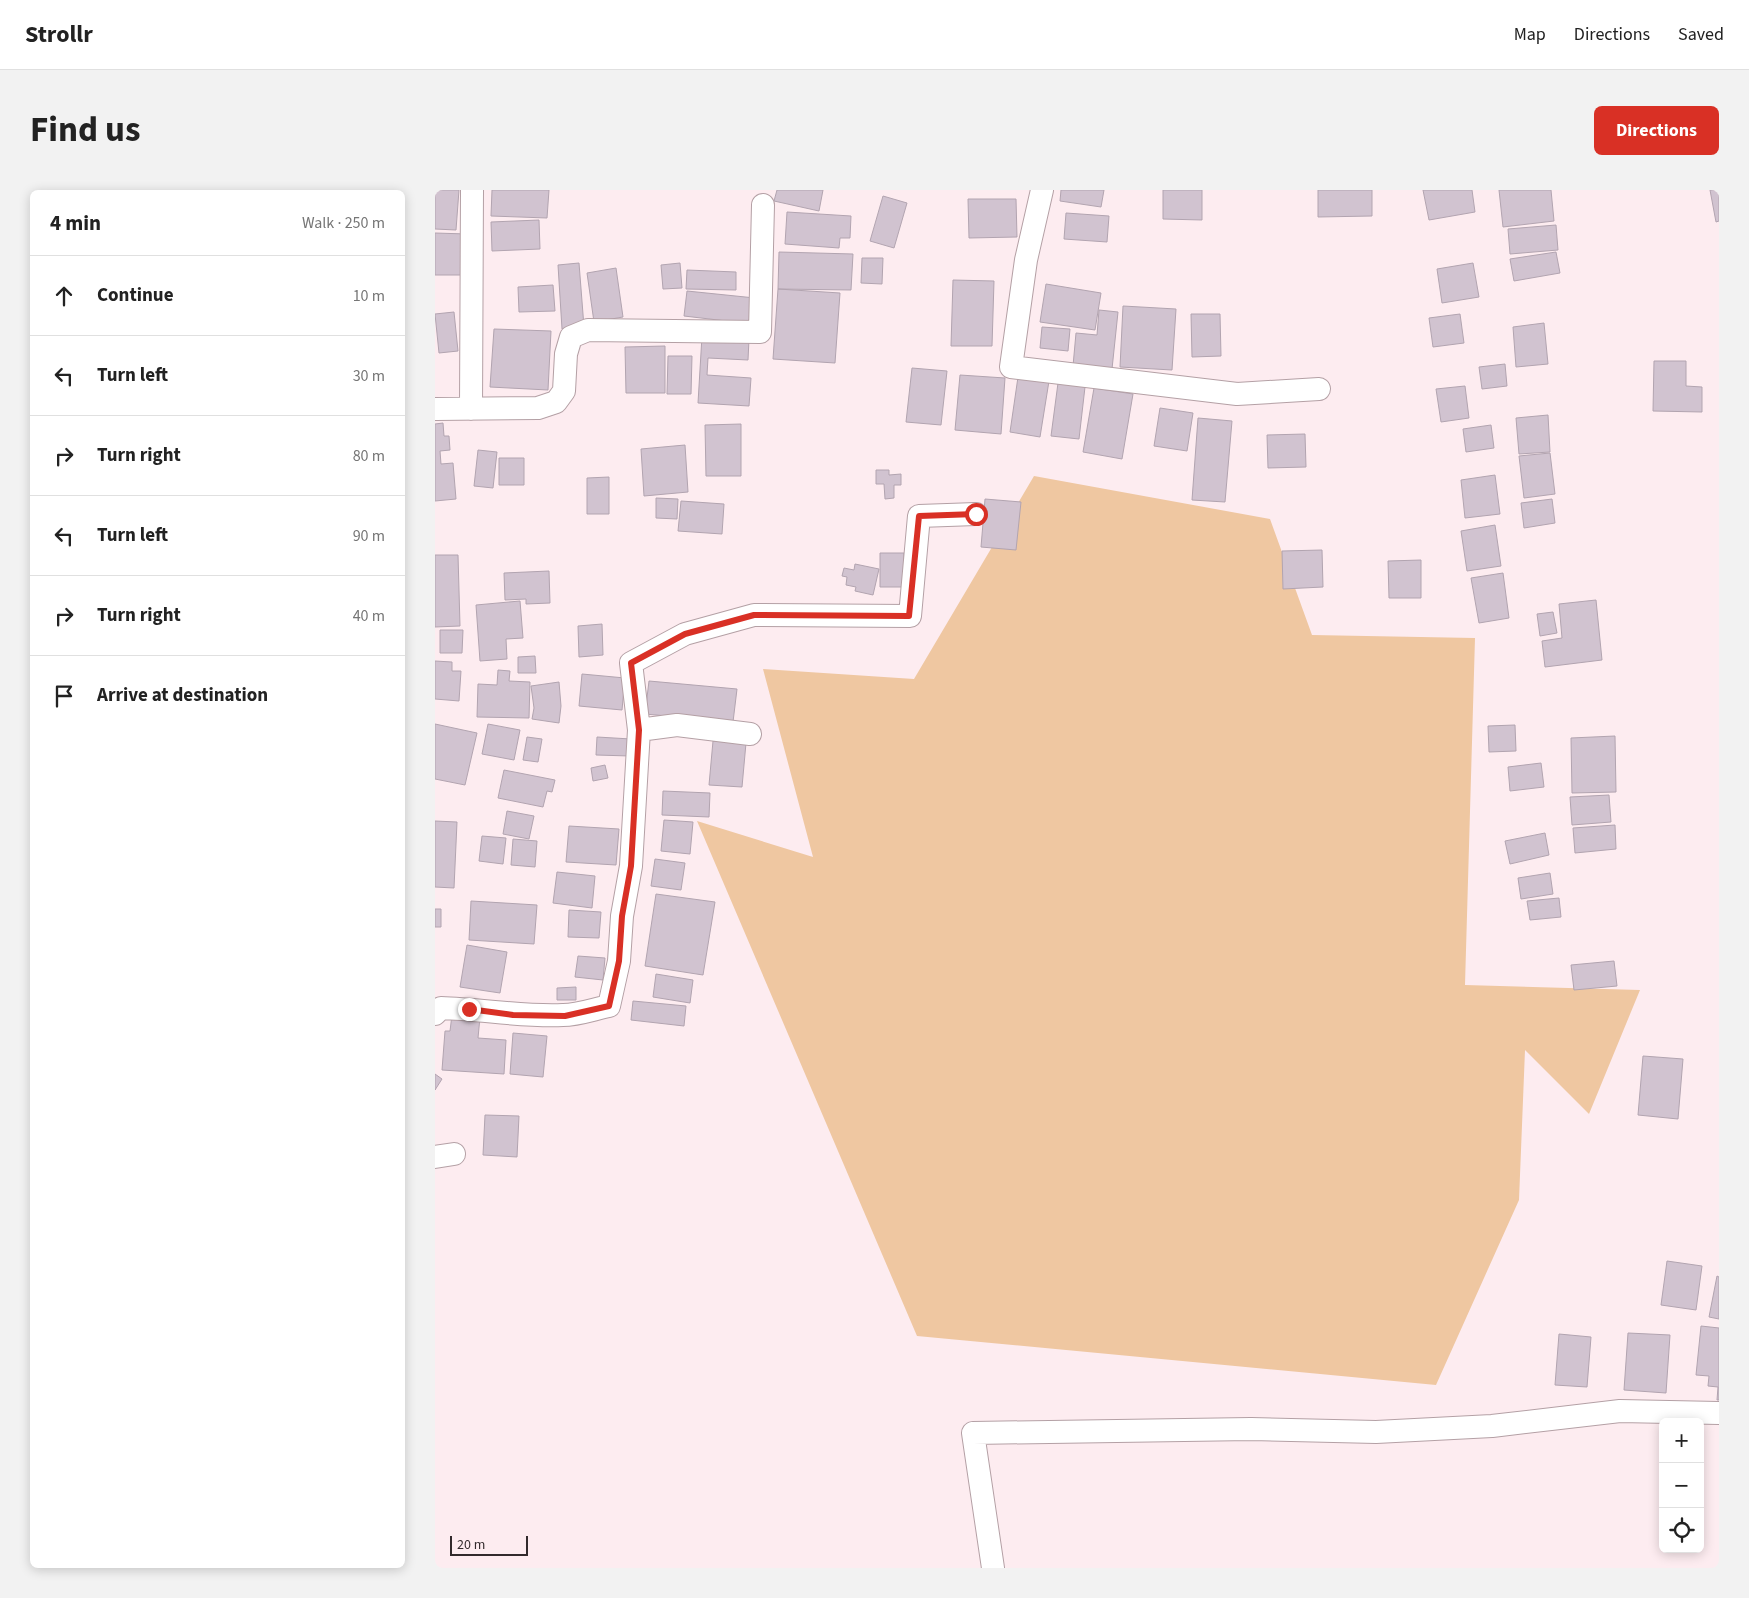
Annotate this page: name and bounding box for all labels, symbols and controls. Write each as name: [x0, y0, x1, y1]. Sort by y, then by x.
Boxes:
text: Strollr: [25, 17, 93, 52]
text: Map: [1514, 22, 1546, 47]
text: Directions: [1574, 22, 1650, 47]
text: Saved: [1678, 22, 1724, 47]
text: Find us: [30, 105, 140, 155]
button: Directions: [1594, 106, 1719, 155]
text: 4 min: [50, 208, 101, 238]
text: Walk · 250 m: [302, 212, 385, 234]
icon: ahead: [50, 282, 78, 310]
text: Continue: [97, 282, 174, 309]
text: 10 m: [353, 285, 385, 307]
icon: left: [50, 362, 78, 390]
text: Turn left: [97, 362, 168, 389]
text: 30 m: [353, 365, 385, 387]
icon: right: [50, 442, 78, 470]
text: Turn right: [97, 442, 181, 469]
text: 80 m: [353, 445, 385, 467]
route start: [965, 503, 988, 526]
icon: left: [50, 522, 78, 550]
text: Turn left: [97, 522, 168, 549]
text: 90 m: [353, 525, 385, 547]
icon: right: [50, 602, 78, 630]
text: Turn right: [97, 602, 181, 629]
text: 40 m: [353, 605, 385, 627]
icon: arrive: [50, 682, 78, 710]
text: Arrive at destination: [97, 682, 268, 709]
route end: [458, 998, 481, 1021]
map controls: [1659, 1418, 1704, 1553]
button: +: [1659, 1418, 1704, 1463]
button: −: [1659, 1463, 1704, 1508]
button: locate: [1659, 1508, 1704, 1553]
scale bar: [450, 1533, 527, 1556]
text: 20 m: [457, 1535, 485, 1555]

